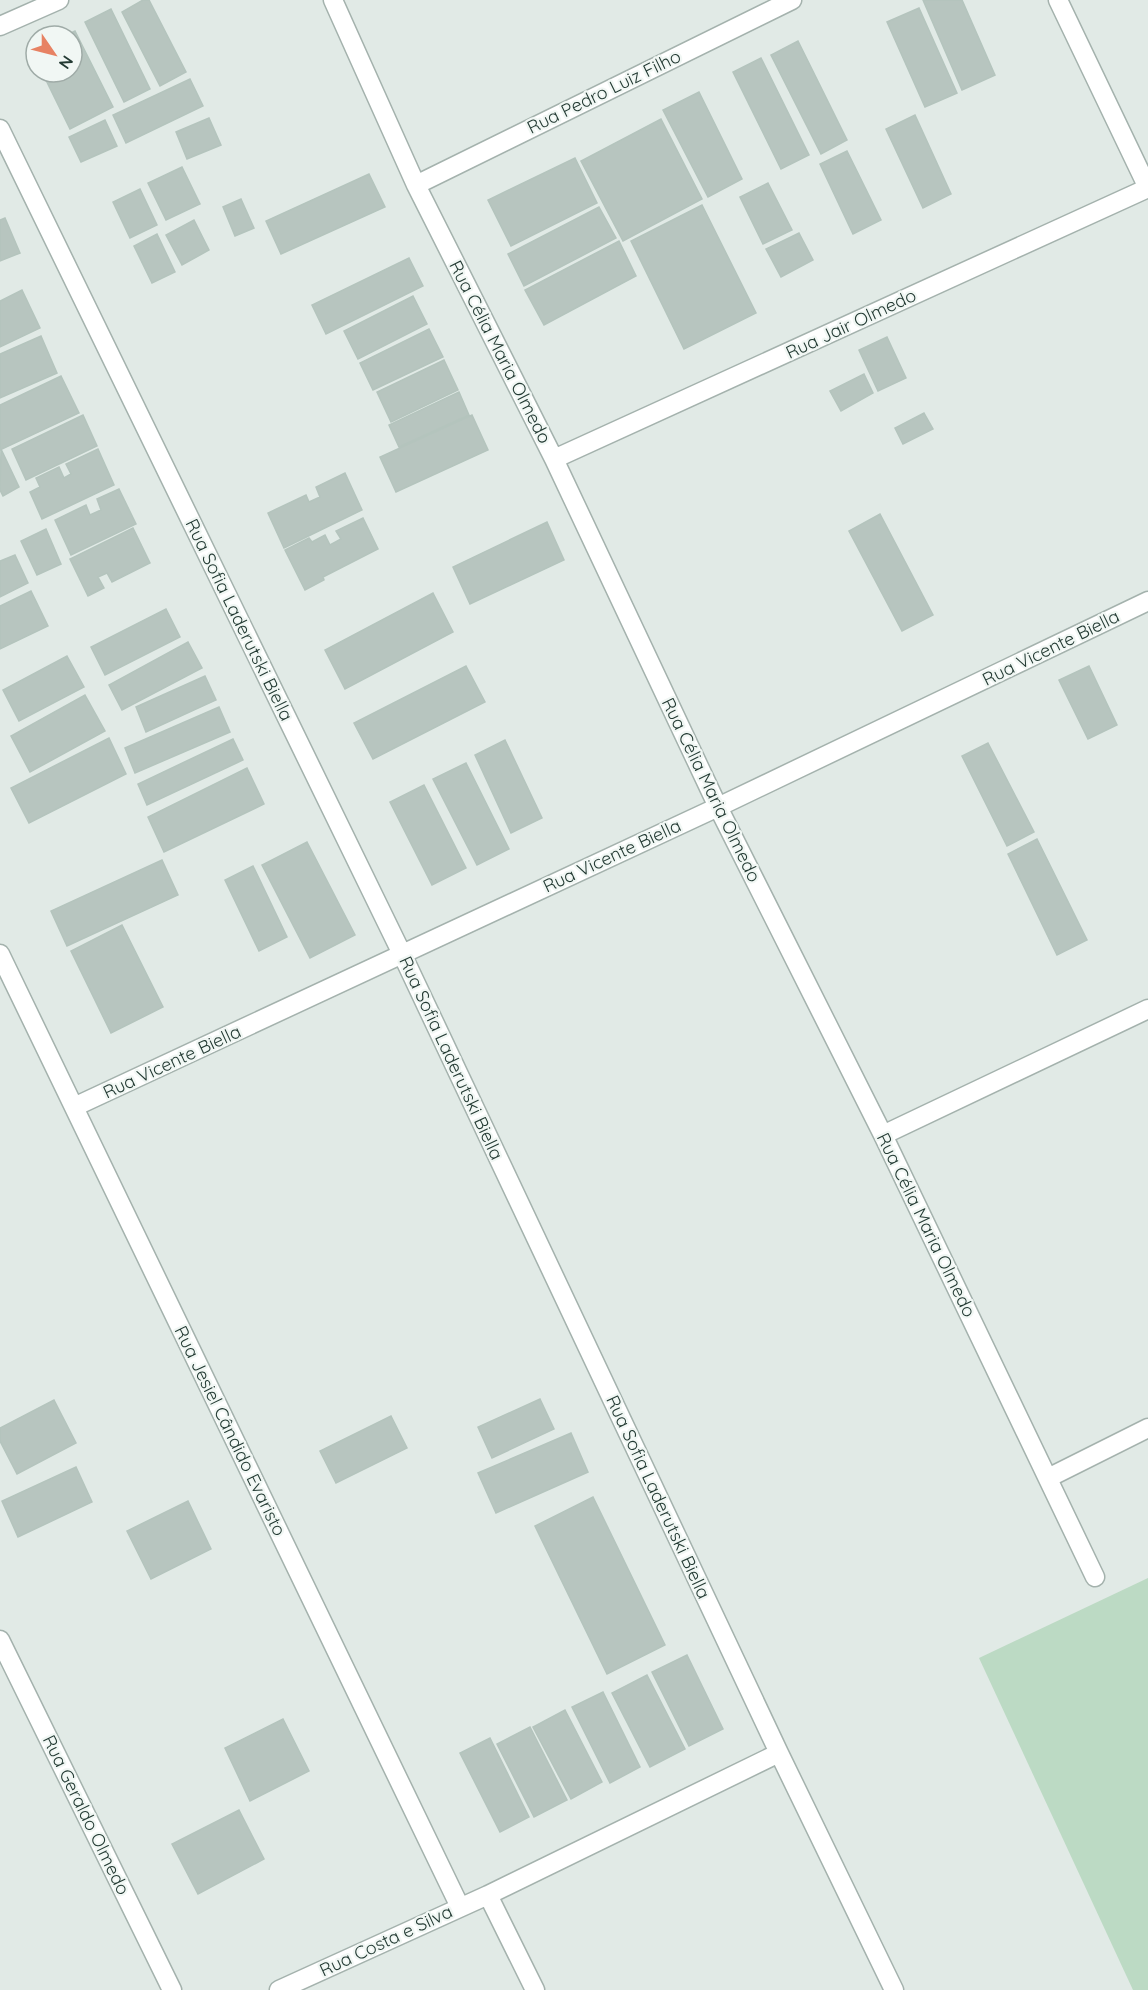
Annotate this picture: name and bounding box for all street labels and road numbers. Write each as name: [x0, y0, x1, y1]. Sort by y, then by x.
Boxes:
street label: Rua Pedro Luiz Filho: [523, 44, 684, 139]
street label: Rua Célia Maria Olmedo: [444, 256, 557, 447]
street label: Rua Jair Olmedo: [782, 283, 920, 364]
street label: Rua Sofia Laderutski Biella: [180, 515, 298, 725]
street label: Rua Vicente Biella: [978, 604, 1123, 691]
street label: Rua Célia Maria Olmedo: [657, 694, 766, 886]
street label: Rua Vicente Biella: [539, 813, 684, 898]
street label: Rua Sofia Laderutski Biella: [394, 952, 509, 1163]
street label: Rua Vicente Biella: [99, 1019, 244, 1104]
street label: Rua Célia Maria Olmedo: [872, 1129, 981, 1321]
street label: Rua Jesiel Cândido Evaristo: [170, 1322, 291, 1540]
street label: Rua Sofia Laderutski Biella: [601, 1391, 716, 1602]
street label: Rua Geraldo Olmedo: [38, 1731, 135, 1899]
street label: Rua Costa e Silva: [316, 1900, 456, 1981]

